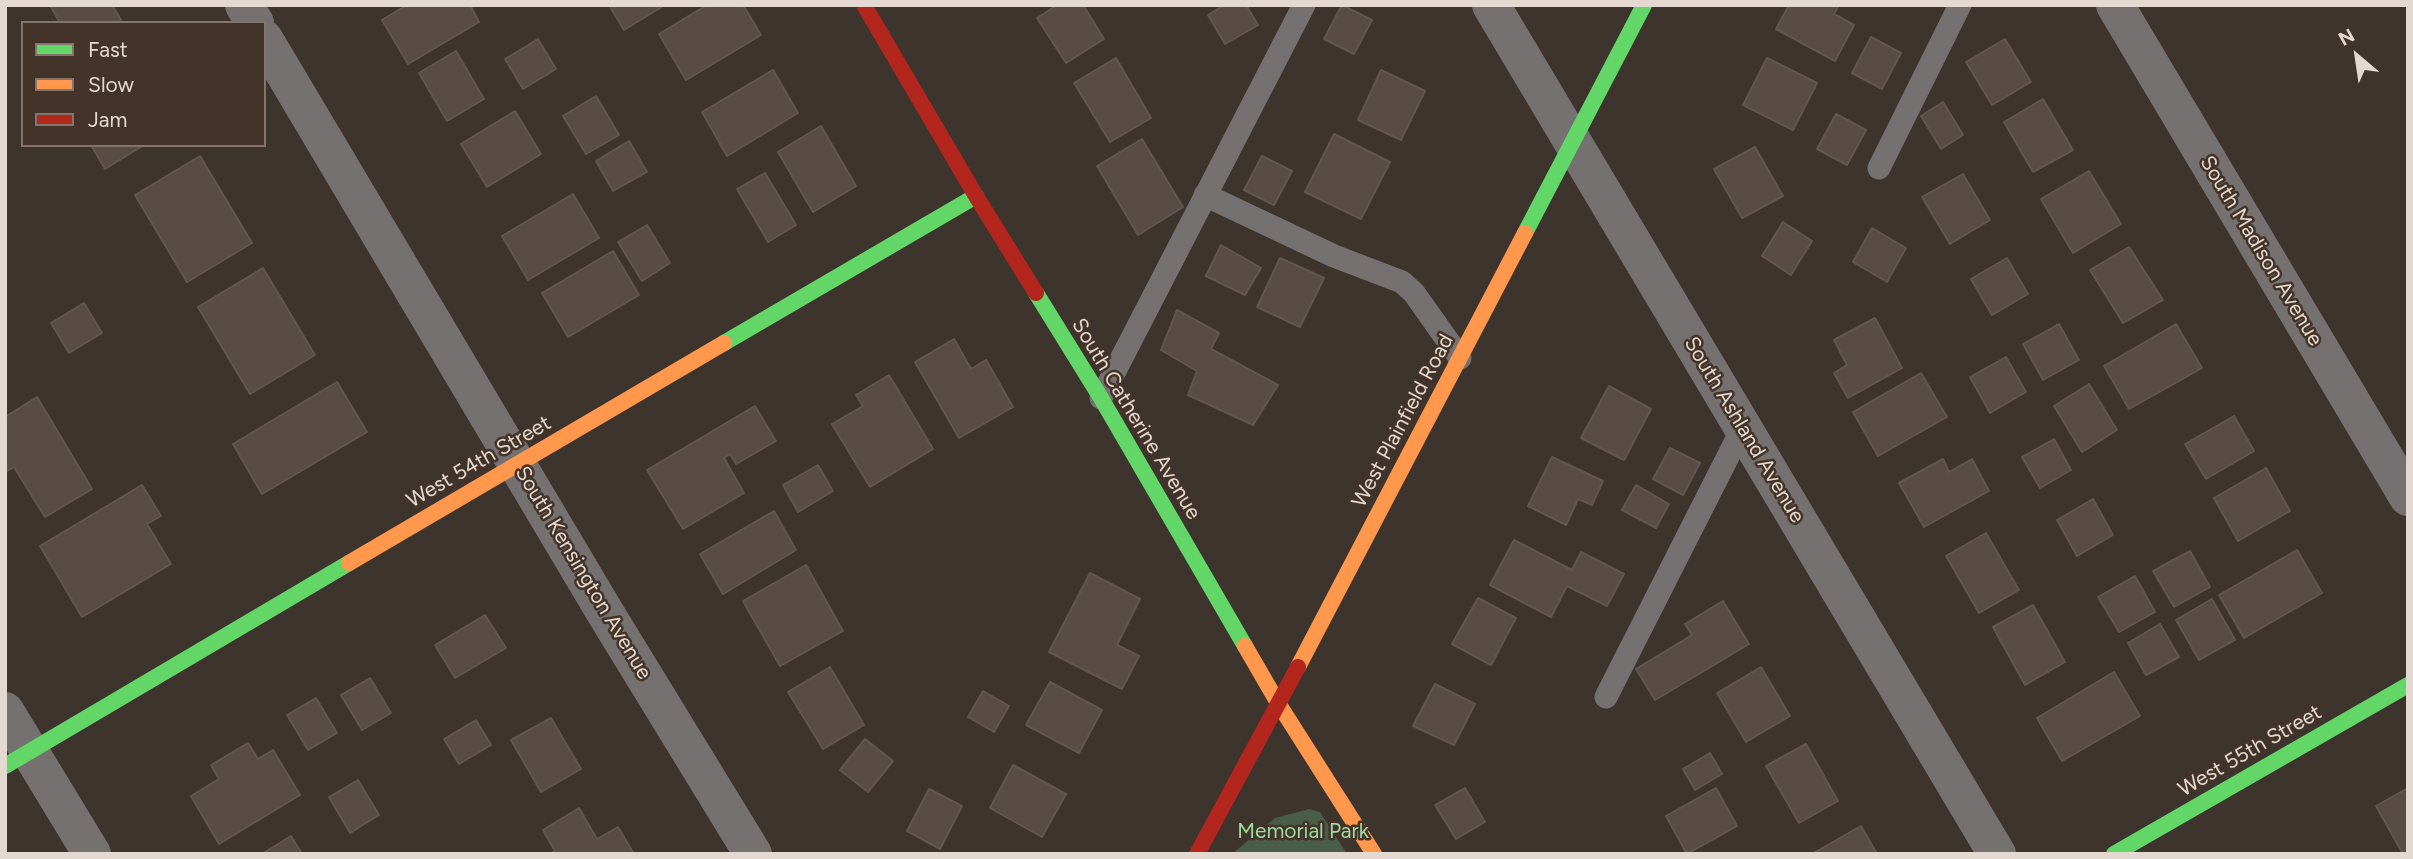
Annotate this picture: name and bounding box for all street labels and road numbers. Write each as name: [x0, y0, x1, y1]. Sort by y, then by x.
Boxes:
street label: South Madison Avenue: [2194, 151, 2328, 351]
street label: South Catherine Avenue: [1066, 314, 1206, 524]
street label: West Plainfield Road: [1347, 330, 1459, 512]
street label: South Ashland Avenue: [1678, 332, 1810, 528]
street label: West 54th Street: [402, 410, 556, 514]
street label: South Kensington Avenue: [509, 462, 657, 684]
street label: West 55th Street: [2174, 700, 2326, 802]

